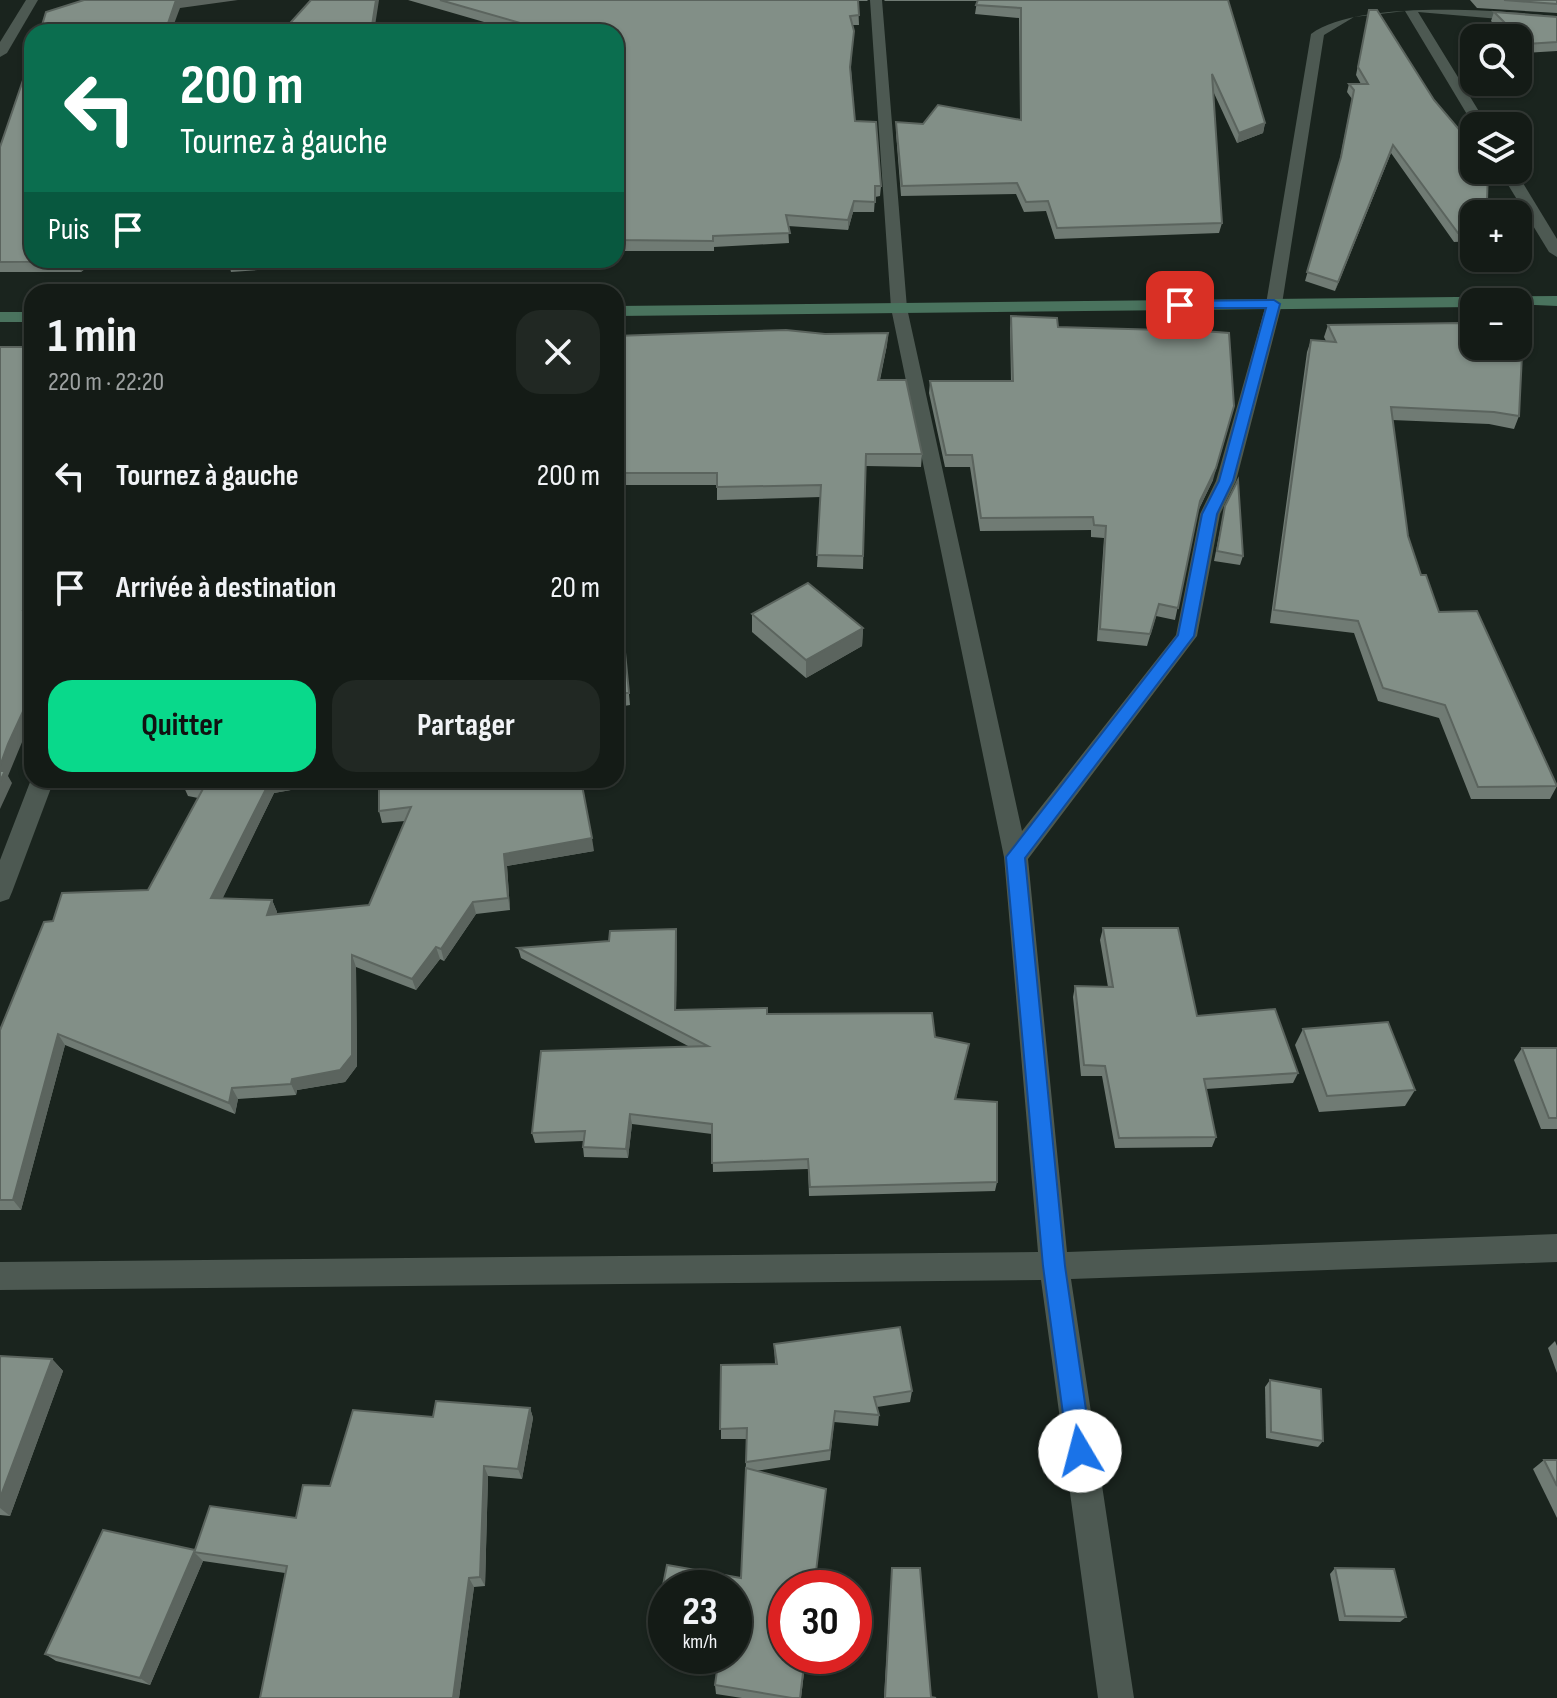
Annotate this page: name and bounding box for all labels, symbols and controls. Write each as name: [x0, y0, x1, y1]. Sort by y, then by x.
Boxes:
map controls: [1460, 24, 1532, 360]
button: search: [1460, 24, 1532, 96]
text: 200 m: [180, 53, 304, 120]
icon: left: [48, 56, 152, 160]
button: layers: [1460, 112, 1532, 184]
text: Tournez à gauche: [180, 121, 388, 164]
button: +: [1460, 200, 1532, 272]
icon: arrive: [106, 208, 150, 252]
text: Puis: [48, 212, 90, 248]
pin: [1146, 271, 1214, 339]
icon: arrive: [1158, 283, 1202, 327]
button: −: [1460, 288, 1532, 360]
text: 1 min: [48, 308, 137, 365]
button: close: [516, 310, 600, 394]
text: 220 m · 22:20: [48, 367, 164, 398]
icon: left: [48, 454, 92, 498]
text: Tournez à gauche: [116, 458, 299, 494]
text: 200 m: [537, 458, 600, 494]
icon: arrive: [48, 566, 92, 610]
text: Arrivée à destination: [116, 570, 336, 606]
text: 20 m: [550, 570, 600, 606]
button: Quitter: [48, 680, 316, 772]
button: Partager: [332, 680, 600, 772]
position arrow: [1038, 1409, 1122, 1493]
speed limit sign: 30: [768, 1570, 872, 1674]
text: 23: [682, 1588, 718, 1636]
text: km/h: [683, 1630, 717, 1654]

